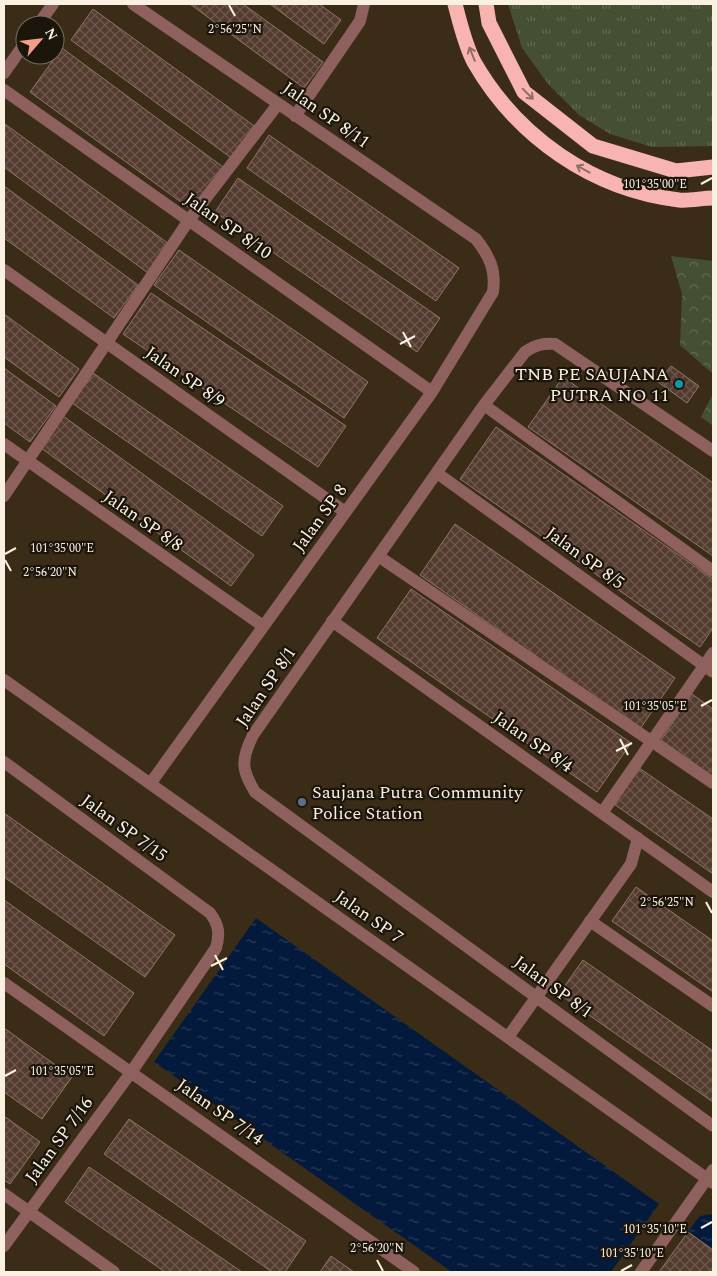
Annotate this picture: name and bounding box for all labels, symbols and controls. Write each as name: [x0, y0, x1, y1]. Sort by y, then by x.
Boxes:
north arrow: [15, 15, 65, 65]
text: 2°56'25"N: [208, 20, 262, 39]
text: N: [39, 24, 63, 44]
one-way arrow: [466, 47, 476, 62]
street label: Jalan SP 8/11: [277, 75, 375, 155]
one-way arrow: [522, 88, 535, 100]
one-way arrow: [575, 164, 590, 174]
text: 101°35'00"E: [623, 175, 687, 194]
street label: Jalan SP 8/10: [179, 186, 277, 266]
street label: Jalan SP 8/9: [139, 339, 231, 415]
place label: TNB PE SAUJANA PUTRA NO 11: [515, 361, 669, 409]
marker: TNB PE SAUJANA PUTRA NO 11: [673, 378, 685, 390]
street label: Jalan SP 8: [286, 478, 354, 558]
street label: Jalan SP 8/8: [97, 483, 189, 559]
street label: Jalan SP 8/5: [540, 520, 630, 596]
text: 101°35'00"E: [30, 539, 94, 558]
text: 2°56'20"N: [23, 563, 77, 582]
street label: Jalan SP 8/1: [229, 641, 303, 733]
text: 101°35'05"E: [623, 697, 687, 716]
street label: Jalan SP 8/4: [487, 704, 579, 780]
place label: Saujana Putra Community Police Station: [312, 779, 524, 827]
street label: Jalan SP 7/15: [75, 787, 173, 869]
marker: Saujana Putra Community Police Station: [296, 796, 308, 808]
street label: Jalan SP 7: [329, 883, 409, 951]
text: 2°56'25"N: [640, 893, 694, 912]
street label: Jalan SP 8/1: [508, 949, 598, 1025]
text: 101°35'05"E: [30, 1062, 94, 1081]
street label: Jalan SP 7/14: [171, 1072, 269, 1152]
street label: Jalan SP 7/16: [18, 1091, 100, 1189]
text: 101°35'10"E: [623, 1220, 687, 1239]
text: 2°56'20"N: [350, 1239, 404, 1258]
text: 101°35'10"E: [600, 1244, 664, 1263]

